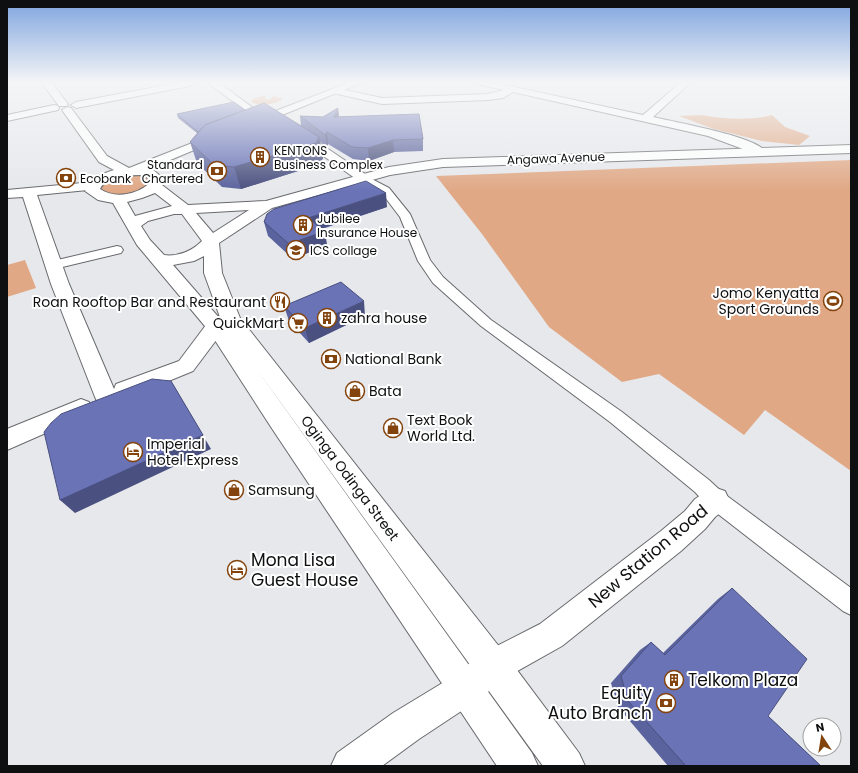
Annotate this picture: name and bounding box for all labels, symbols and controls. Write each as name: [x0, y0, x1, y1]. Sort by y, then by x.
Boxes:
place label: KENTONS Business Complex: [274, 142, 383, 173]
building icon: KENTONS Business Complex: [249, 146, 271, 168]
street label: Angawa Avenue: [507, 148, 605, 168]
place label: Standard Chartered: [142, 156, 203, 187]
bank icon: Standard Chartered: [206, 160, 228, 182]
bank icon: Ecobank: [55, 167, 77, 189]
place label: Ecobank: [80, 170, 132, 187]
place label: Jubilee Insurance House: [317, 210, 417, 241]
building icon: Jubilee Insurance House: [292, 214, 314, 236]
school or university icon: ICS collage: [285, 239, 307, 261]
place label: ICS collage: [310, 242, 377, 259]
place label: Jomo Kenyatta Sport Grounds: [712, 283, 819, 319]
sports icon: Jomo Kenyatta Sport Grounds: [822, 290, 844, 312]
restaurant icon: Roan Rooftop Bar and Restaurant: [269, 291, 291, 313]
place label: Roan Rooftop Bar and Restaurant: [33, 292, 266, 312]
building icon: zahra house: [316, 307, 338, 329]
place label: zahra house: [341, 308, 427, 328]
supermarket icon: QuickMart: [287, 312, 309, 334]
place label: QuickMart: [213, 313, 284, 333]
bank icon: National Bank: [320, 348, 342, 370]
place label: National Bank: [345, 349, 442, 369]
shop icon: Bata: [344, 380, 366, 402]
place label: Bata: [369, 381, 402, 401]
place label: Text Book World Ltd.: [407, 410, 475, 446]
street label: Oginga Odinga Street: [296, 411, 404, 545]
shop icon: Text Book World Ltd.: [382, 417, 404, 439]
place label: Imperial Hotel Express: [147, 434, 238, 470]
hotel icon: Imperial Hotel Express: [122, 441, 144, 463]
shop icon: Samsung: [223, 479, 245, 501]
place label: Samsung: [248, 480, 315, 500]
street label: New Station Road: [583, 499, 713, 613]
place label: Mona Lisa Guest House: [251, 548, 358, 592]
hotel icon: Mona Lisa Guest House: [226, 559, 248, 581]
place label: Telkom Plaza: [688, 668, 798, 692]
building icon: Telkom Plaza: [663, 669, 685, 691]
place label: Equity Auto Branch: [548, 681, 652, 725]
bank icon: Equity Auto Branch: [655, 692, 677, 714]
north arrow: [802, 717, 842, 757]
text: N: [814, 719, 826, 736]

